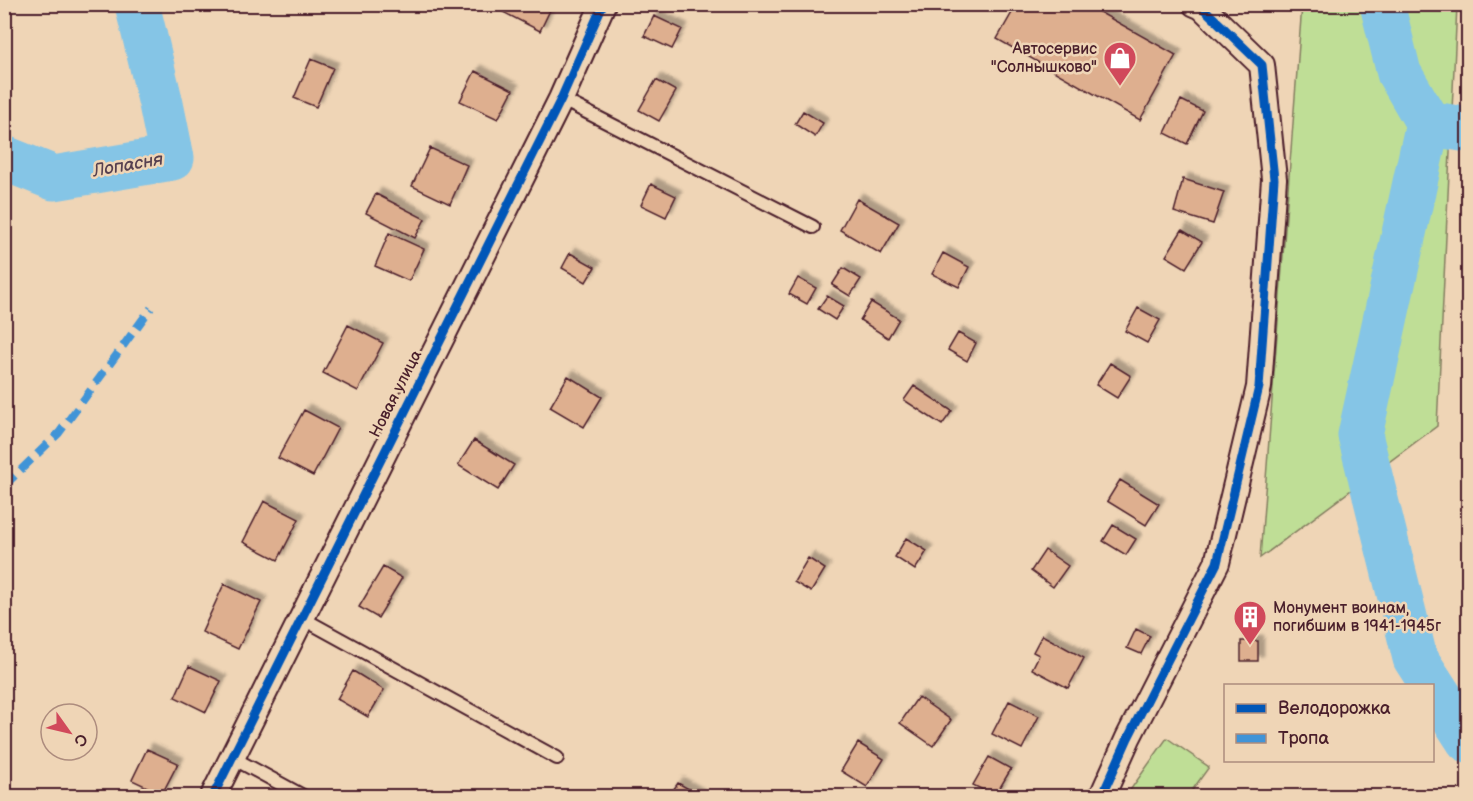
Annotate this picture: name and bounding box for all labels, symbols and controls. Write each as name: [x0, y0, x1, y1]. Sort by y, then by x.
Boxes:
place label: Автосервис "Солнышково": [991, 40, 1097, 77]
shop icon: Автосервис "Солнышково": [1102, 40, 1138, 87]
water label: Лопасня: [90, 148, 165, 182]
street label: Новая улица: [366, 347, 426, 441]
building icon: Монумент воинам, погибшим в 1941-1945г: [1232, 599, 1268, 646]
place label: Монумент воинам, погибшим в 1941-1945г: [1273, 599, 1441, 636]
legend: [1224, 684, 1434, 762]
text: Велодорожка: [1278, 698, 1391, 719]
north arrow: [39, 702, 99, 762]
text: Тропа: [1278, 728, 1329, 749]
text: С: [69, 730, 91, 749]

